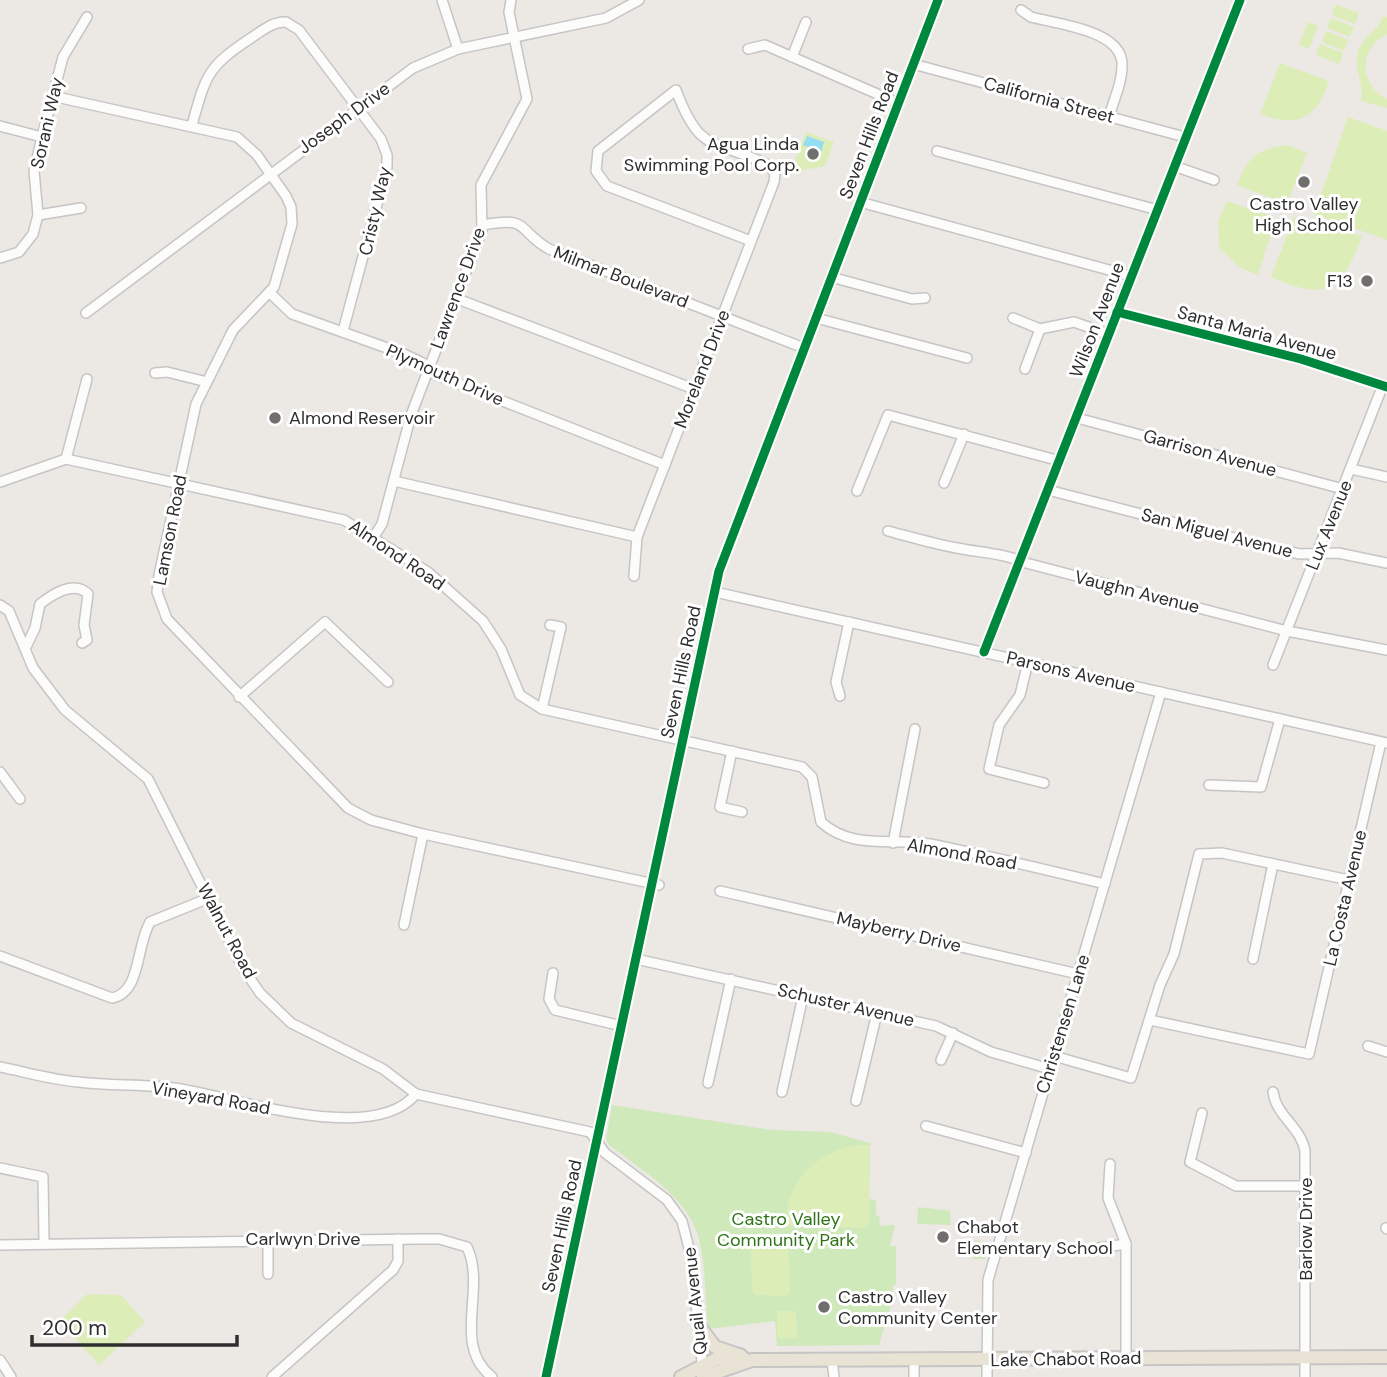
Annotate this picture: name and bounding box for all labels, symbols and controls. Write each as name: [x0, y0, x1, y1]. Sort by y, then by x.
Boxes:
street label: Seven Hills Road: [834, 68, 904, 202]
street label: California Street: [981, 71, 1117, 129]
street label: Sorani Way: [25, 75, 69, 171]
street label: Joseph Drive: [293, 77, 395, 159]
place label: Agua Linda Swimming Pool Corp.: [624, 132, 799, 177]
marker: Agua Linda Swimming Pool Corp.: [805, 146, 821, 162]
street label: Cristy Way: [353, 164, 397, 258]
marker: Castro Valley High School: [1296, 174, 1312, 190]
place label: Castro Valley High School: [1250, 192, 1358, 237]
street label: Lawrence Drive: [425, 224, 491, 352]
street label: Milmar Boulevard: [550, 240, 692, 314]
street label: Wilson Avenue: [1064, 259, 1130, 381]
place label: F13: [1327, 269, 1353, 293]
marker: F13: [1359, 273, 1375, 289]
street label: Santa Maria Avenue: [1175, 300, 1339, 366]
street label: Moreland Drive: [668, 306, 736, 432]
street label: Plymouth Drive: [382, 338, 508, 412]
place label: Almond Reservoir: [289, 406, 435, 430]
marker: Almond Reservoir: [267, 410, 283, 426]
street label: Garrison Avenue: [1141, 424, 1279, 482]
street label: Lamson Road: [148, 473, 192, 587]
street label: Lux Avenue: [1300, 477, 1358, 573]
street label: San Miguel Avenue: [1139, 503, 1295, 563]
street label: Almond Road: [344, 514, 450, 596]
street label: Vaughn Avenue: [1072, 565, 1202, 619]
street label: Seven Hills Road: [655, 603, 707, 741]
street label: Parsons Avenue: [1004, 646, 1138, 698]
street label: La Costa Avenue: [1318, 828, 1372, 968]
street label: Almond Road: [905, 833, 1019, 875]
street label: Walnut Road: [192, 879, 262, 983]
street label: Mayberry Drive: [834, 906, 964, 958]
street label: Christensen Lane: [1030, 951, 1096, 1097]
street label: Schuster Avenue: [775, 978, 917, 1032]
street label: Vineyard Road: [150, 1076, 272, 1120]
street label: Seven Hills Road: [536, 1157, 588, 1295]
street label: Barlow Drive: [1294, 1178, 1318, 1280]
park label: Castro Valley Community Park: [717, 1207, 855, 1252]
place label: Chabot Elementary School: [957, 1215, 1113, 1260]
street label: Carlwyn Drive: [246, 1227, 360, 1251]
marker: Chabot Elementary School: [935, 1229, 951, 1245]
street label: Quail Avenue: [677, 1246, 713, 1356]
place label: Castro Valley Community Center: [838, 1285, 998, 1330]
marker: Castro Valley Community Center: [816, 1299, 832, 1315]
scale bar: [32, 1304, 236, 1348]
text: 200 m: [42, 1314, 107, 1342]
street label: Lake Chabot Road: [990, 1346, 1142, 1372]

